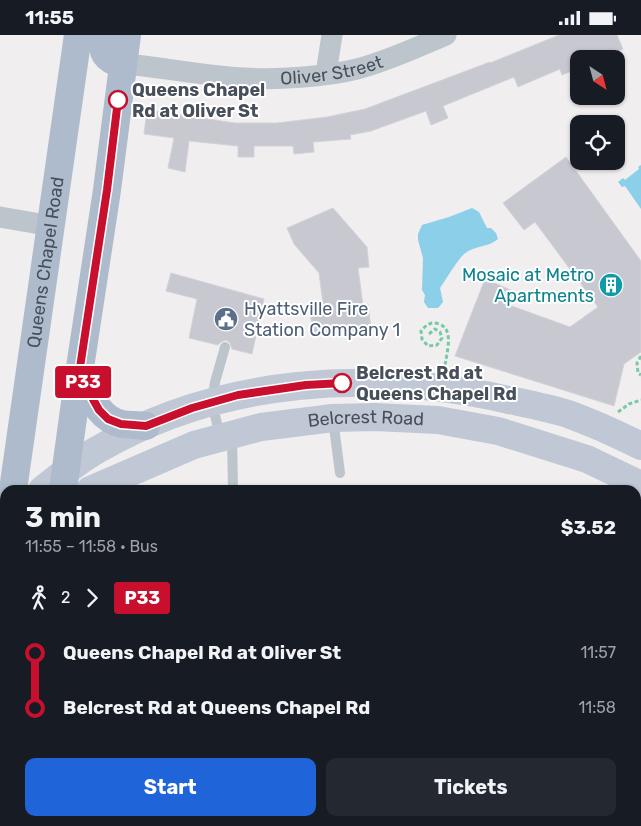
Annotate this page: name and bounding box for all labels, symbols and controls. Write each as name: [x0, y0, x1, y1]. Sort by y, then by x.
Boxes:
text: 11:55: [25, 6, 74, 29]
north arrow: [570, 50, 625, 105]
map controls: [570, 50, 625, 170]
street label: Oliver Street: [280, 51, 386, 89]
place label: Queens Chapel Rd at Oliver St: [132, 79, 265, 122]
marker: Queens Chapel Rd at Oliver St: [108, 90, 128, 110]
button: locate: [570, 115, 625, 170]
street label: Queens Chapel Road: [22, 175, 69, 349]
place label: Mosaic at Metro Apartments: [462, 264, 594, 307]
building icon: Mosaic at Metro Apartments: [598, 272, 624, 298]
place label: Hyattsville Fire Station Company 1: [244, 298, 400, 341]
public building icon: Hyattsville Fire Station Company 1: [213, 306, 239, 332]
place label: Belcrest Rd at Queens Chapel Rd: [356, 362, 517, 405]
line badge: P33: [54, 366, 112, 398]
text: P33: [65, 371, 101, 393]
marker: Belcrest Rd at Queens Chapel Rd: [332, 373, 352, 393]
street label: Belcrest Road: [306, 406, 424, 432]
text: 3 min: [25, 501, 101, 534]
text: $3.52: [561, 516, 616, 539]
text: 11:55 – 11:58 · Bus: [25, 537, 158, 556]
icon: walk: [25, 584, 53, 612]
icon: forward: [78, 584, 106, 612]
text: P33: [124, 587, 160, 609]
text: 2: [61, 588, 70, 607]
text: Queens Chapel Rd at Oliver St: [63, 641, 341, 664]
text: 11:57: [580, 643, 616, 662]
text: Belcrest Rd at Queens Chapel Rd: [63, 696, 370, 719]
text: 11:58: [579, 698, 616, 717]
button: Start: [25, 758, 316, 816]
button: Tickets: [326, 758, 616, 816]

